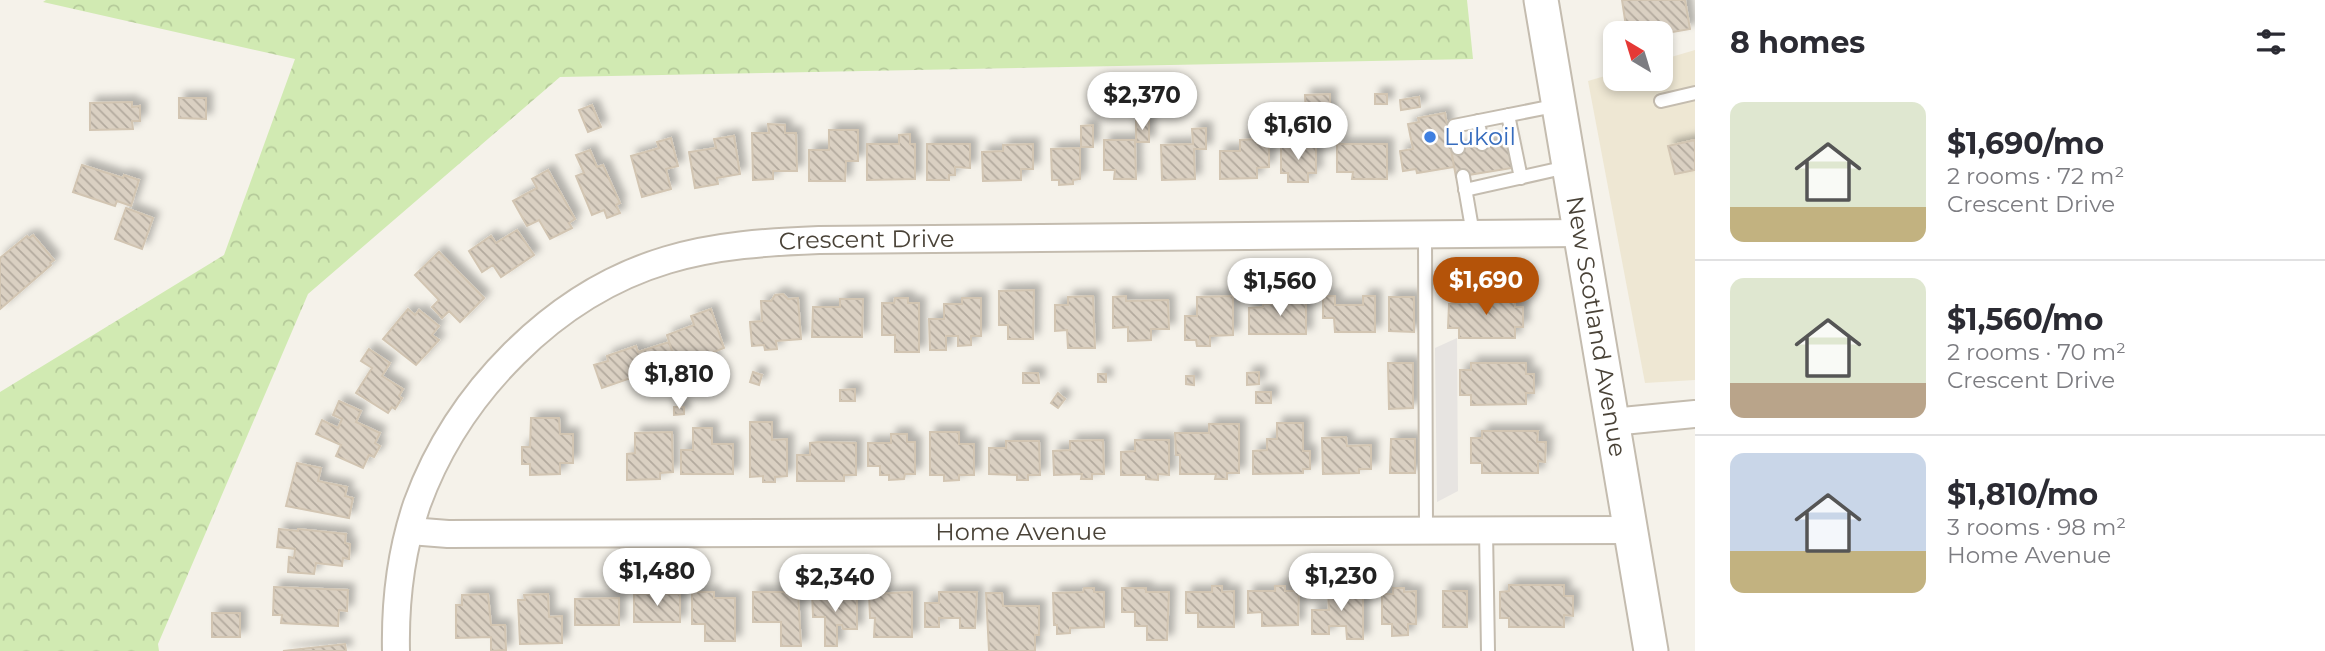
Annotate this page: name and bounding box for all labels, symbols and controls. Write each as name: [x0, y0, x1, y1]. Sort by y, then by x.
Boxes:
north arrow: [1603, 21, 1673, 91]
map controls: [1603, 21, 1673, 91]
icon: filters: [2252, 23, 2290, 61]
text: 8 homes: [1730, 24, 1865, 61]
pin: $2,370: [1085, 72, 1199, 132]
text: $2,370: [1103, 81, 1181, 109]
pin: $1,610: [1241, 102, 1355, 162]
text: $1,610: [1264, 111, 1332, 139]
place label: Lukoil: [1444, 122, 1516, 151]
text: $1,690/mo: [1947, 125, 2104, 162]
marker: Lukoil: [1422, 129, 1438, 145]
icon: home: [1786, 130, 1870, 214]
text: 2 rooms · 72 m²: [1947, 162, 2124, 190]
text: Crescent Drive: [1947, 190, 2115, 218]
street label: New Scotland Avenue: [1560, 194, 1633, 459]
street label: Crescent Drive: [778, 224, 955, 256]
pin: $1,560: [1223, 258, 1337, 318]
pin: $1,690: [1429, 258, 1543, 317]
text: $1,690: [1449, 266, 1523, 294]
text: $1,560: [1243, 267, 1317, 295]
text: $1,560/mo: [1947, 301, 2103, 338]
icon: home: [1786, 306, 1870, 390]
text: 2 rooms · 70 m²: [1947, 338, 2126, 366]
pin: $1,810: [622, 352, 736, 411]
text: $1,810: [644, 360, 714, 388]
text: Crescent Drive: [1947, 366, 2115, 394]
text: $1,810/mo: [1947, 476, 2098, 513]
icon: home: [1786, 481, 1870, 565]
text: 3 rooms · 98 m²: [1947, 513, 2126, 541]
street label: Home Avenue: [935, 517, 1107, 546]
text: Home Avenue: [1947, 541, 2111, 569]
pin: $1,480: [600, 548, 714, 608]
pin: $2,340: [778, 554, 892, 614]
pin: $1,230: [1284, 554, 1398, 613]
text: $1,480: [619, 557, 695, 585]
text: $1,230: [1305, 562, 1377, 590]
text: $2,340: [795, 563, 875, 591]

